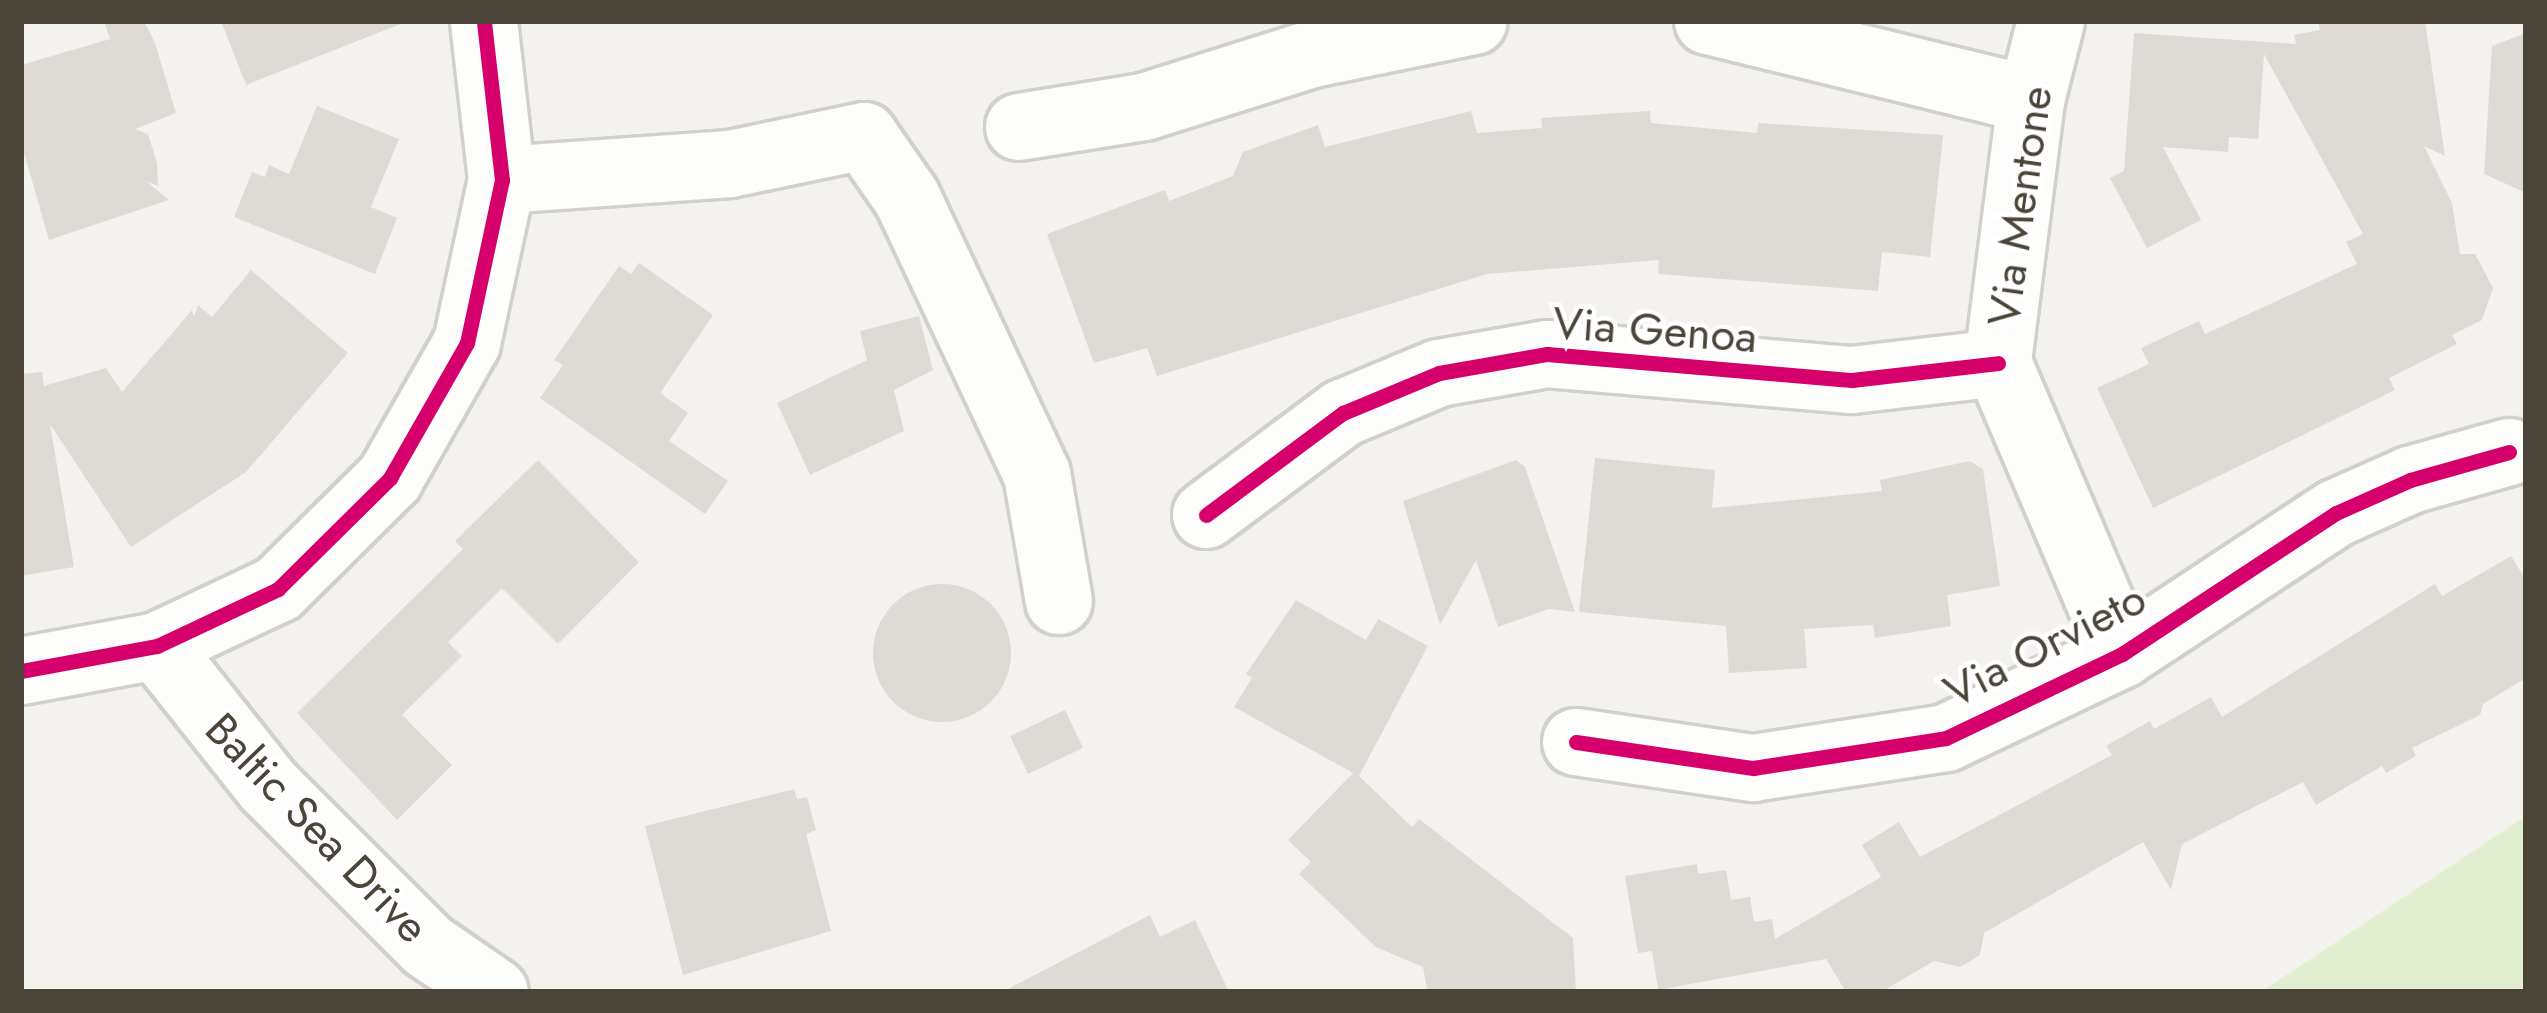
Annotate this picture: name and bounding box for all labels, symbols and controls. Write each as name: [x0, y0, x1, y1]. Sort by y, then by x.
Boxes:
street label: Via Mentone: [1976, 82, 2064, 330]
street label: Via Genoa: [1551, 296, 1759, 364]
street label: Via Orvieto: [1935, 571, 2155, 719]
street label: Baltic Sea Drive: [194, 702, 440, 954]

